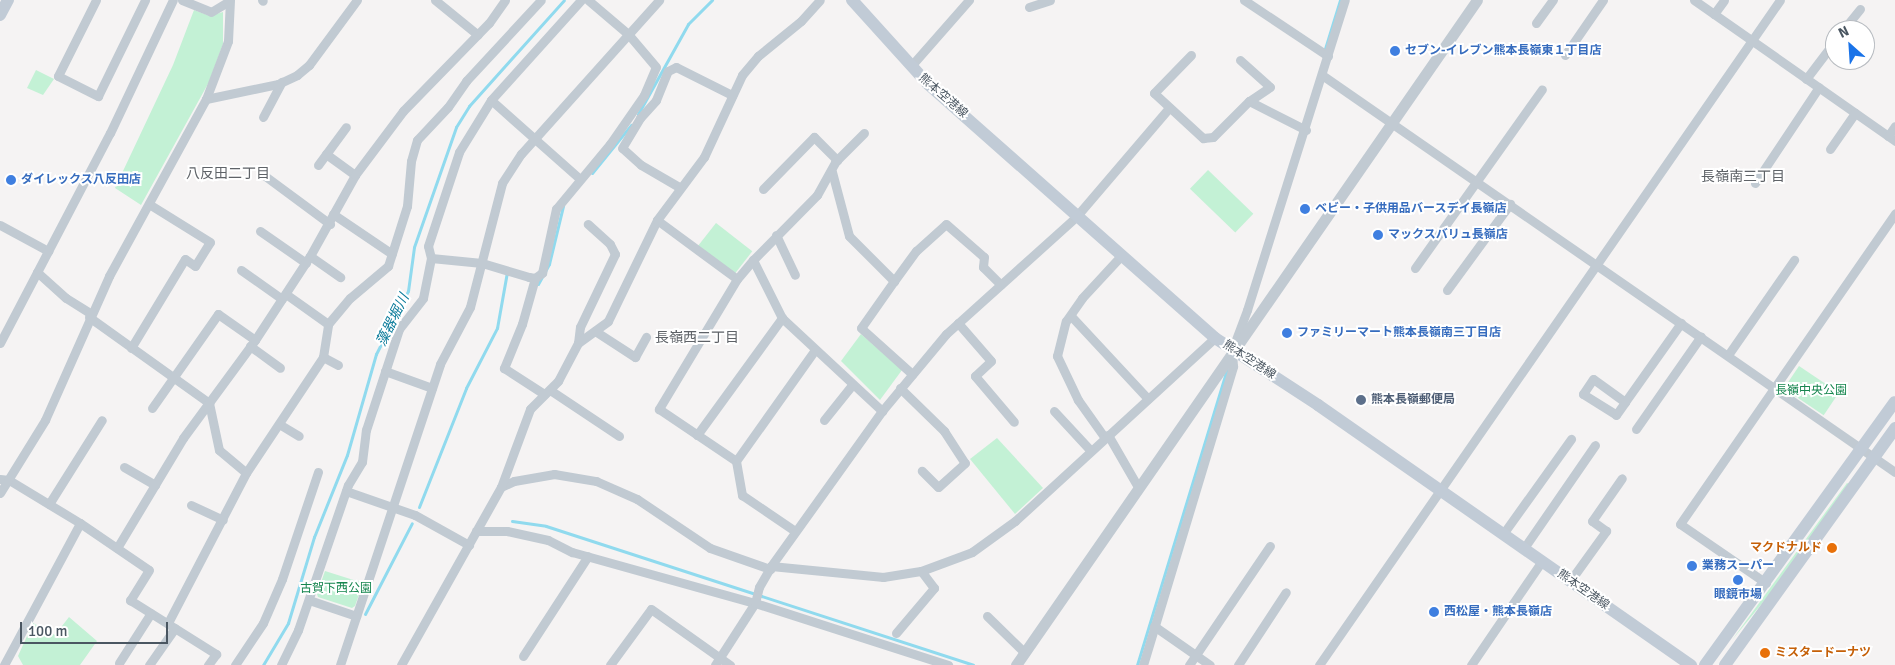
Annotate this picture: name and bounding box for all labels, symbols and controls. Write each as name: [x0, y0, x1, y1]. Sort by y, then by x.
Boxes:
north arrow: [1825, 20, 1875, 70]
text: N: [1836, 22, 1852, 42]
place label: セブン-イレブン熊本長嶺東１丁目店: [1405, 44, 1602, 58]
marker: セブン-イレブン熊本長嶺東１丁目店: [1389, 45, 1401, 57]
street label: 熊本空港線: [916, 71, 970, 121]
district label: 八反田二丁目: [186, 166, 270, 182]
district label: 長嶺南三丁目: [1701, 169, 1785, 185]
place label: ダイレックス八反田店: [21, 173, 141, 187]
marker: ダイレックス八反田店: [5, 174, 17, 186]
place label: ベビー・子供用品バースデイ長嶺店: [1315, 202, 1507, 216]
marker: ベビー・子供用品バースデイ長嶺店: [1299, 203, 1311, 215]
place label: マックスバリュ長嶺店: [1388, 228, 1508, 242]
marker: マックスバリュ長嶺店: [1372, 229, 1384, 241]
water label: 藻器堀川: [373, 291, 413, 349]
place label: ファミリーマート熊本長嶺南三丁目店: [1297, 326, 1501, 340]
marker: ファミリーマート熊本長嶺南三丁目店: [1281, 327, 1293, 339]
district label: 長嶺西二丁目: [655, 330, 739, 346]
street label: 熊本空港線: [1220, 338, 1278, 382]
park label: 長嶺中央公園: [1775, 384, 1847, 398]
place label: 熊本長嶺郵便局: [1371, 393, 1455, 407]
marker: 熊本長嶺郵便局: [1355, 394, 1367, 406]
place label: マクドナルド: [1750, 541, 1822, 555]
marker: マクドナルド: [1826, 542, 1838, 554]
place label: 業務スーパー: [1702, 559, 1774, 573]
marker: 業務スーパー: [1686, 560, 1698, 572]
street label: 熊本空港線: [1554, 567, 1612, 613]
marker: 眼鏡市場: [1732, 574, 1744, 586]
park label: 古賀下西公園: [300, 582, 372, 596]
place label: 眼鏡市場: [1714, 588, 1762, 602]
place label: 西松屋・熊本長嶺店: [1444, 605, 1552, 619]
marker: 西松屋・熊本長嶺店: [1428, 606, 1440, 618]
scale bar: [22, 612, 170, 644]
text: 100 m: [28, 622, 68, 640]
place label: ミスタードーナツ: [1775, 646, 1871, 660]
marker: ミスタードーナツ: [1759, 647, 1771, 659]

